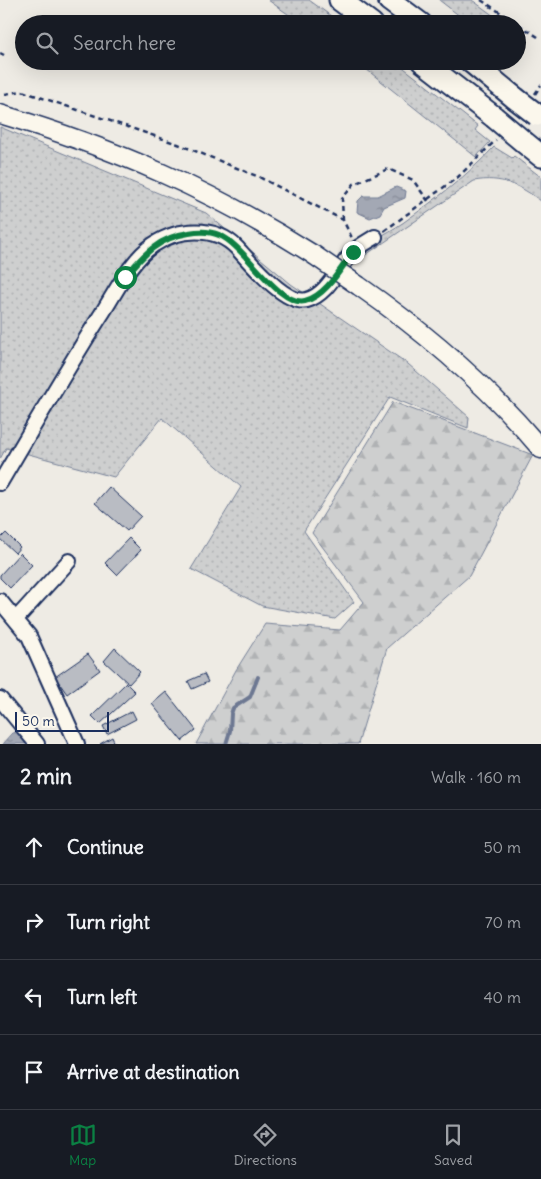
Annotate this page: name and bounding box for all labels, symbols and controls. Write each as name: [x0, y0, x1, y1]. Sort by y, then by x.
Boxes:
search box: [15, 15, 526, 70]
icon: search: [33, 29, 61, 57]
text: Search here: [73, 31, 176, 55]
route end: [342, 241, 365, 264]
route start: [114, 266, 137, 289]
scale bar: [15, 709, 109, 732]
text: 50 m: [22, 712, 55, 730]
text: 2 min: [20, 763, 72, 790]
text: Walk · 160 m: [431, 767, 521, 787]
icon: ahead: [20, 833, 48, 861]
text: Continue: [67, 835, 144, 859]
text: 50 m: [483, 837, 521, 857]
icon: right: [20, 908, 48, 936]
text: Turn right: [67, 910, 150, 934]
text: 70 m: [485, 912, 521, 932]
icon: left: [20, 983, 48, 1011]
text: Turn left: [67, 985, 137, 1009]
text: 40 m: [483, 987, 521, 1007]
icon: arrive: [20, 1058, 48, 1086]
text: Arrive at destination: [67, 1060, 240, 1084]
tab: Map: [69, 1121, 97, 1169]
tab: Directions: [234, 1121, 297, 1169]
tab: Saved: [434, 1121, 472, 1169]

